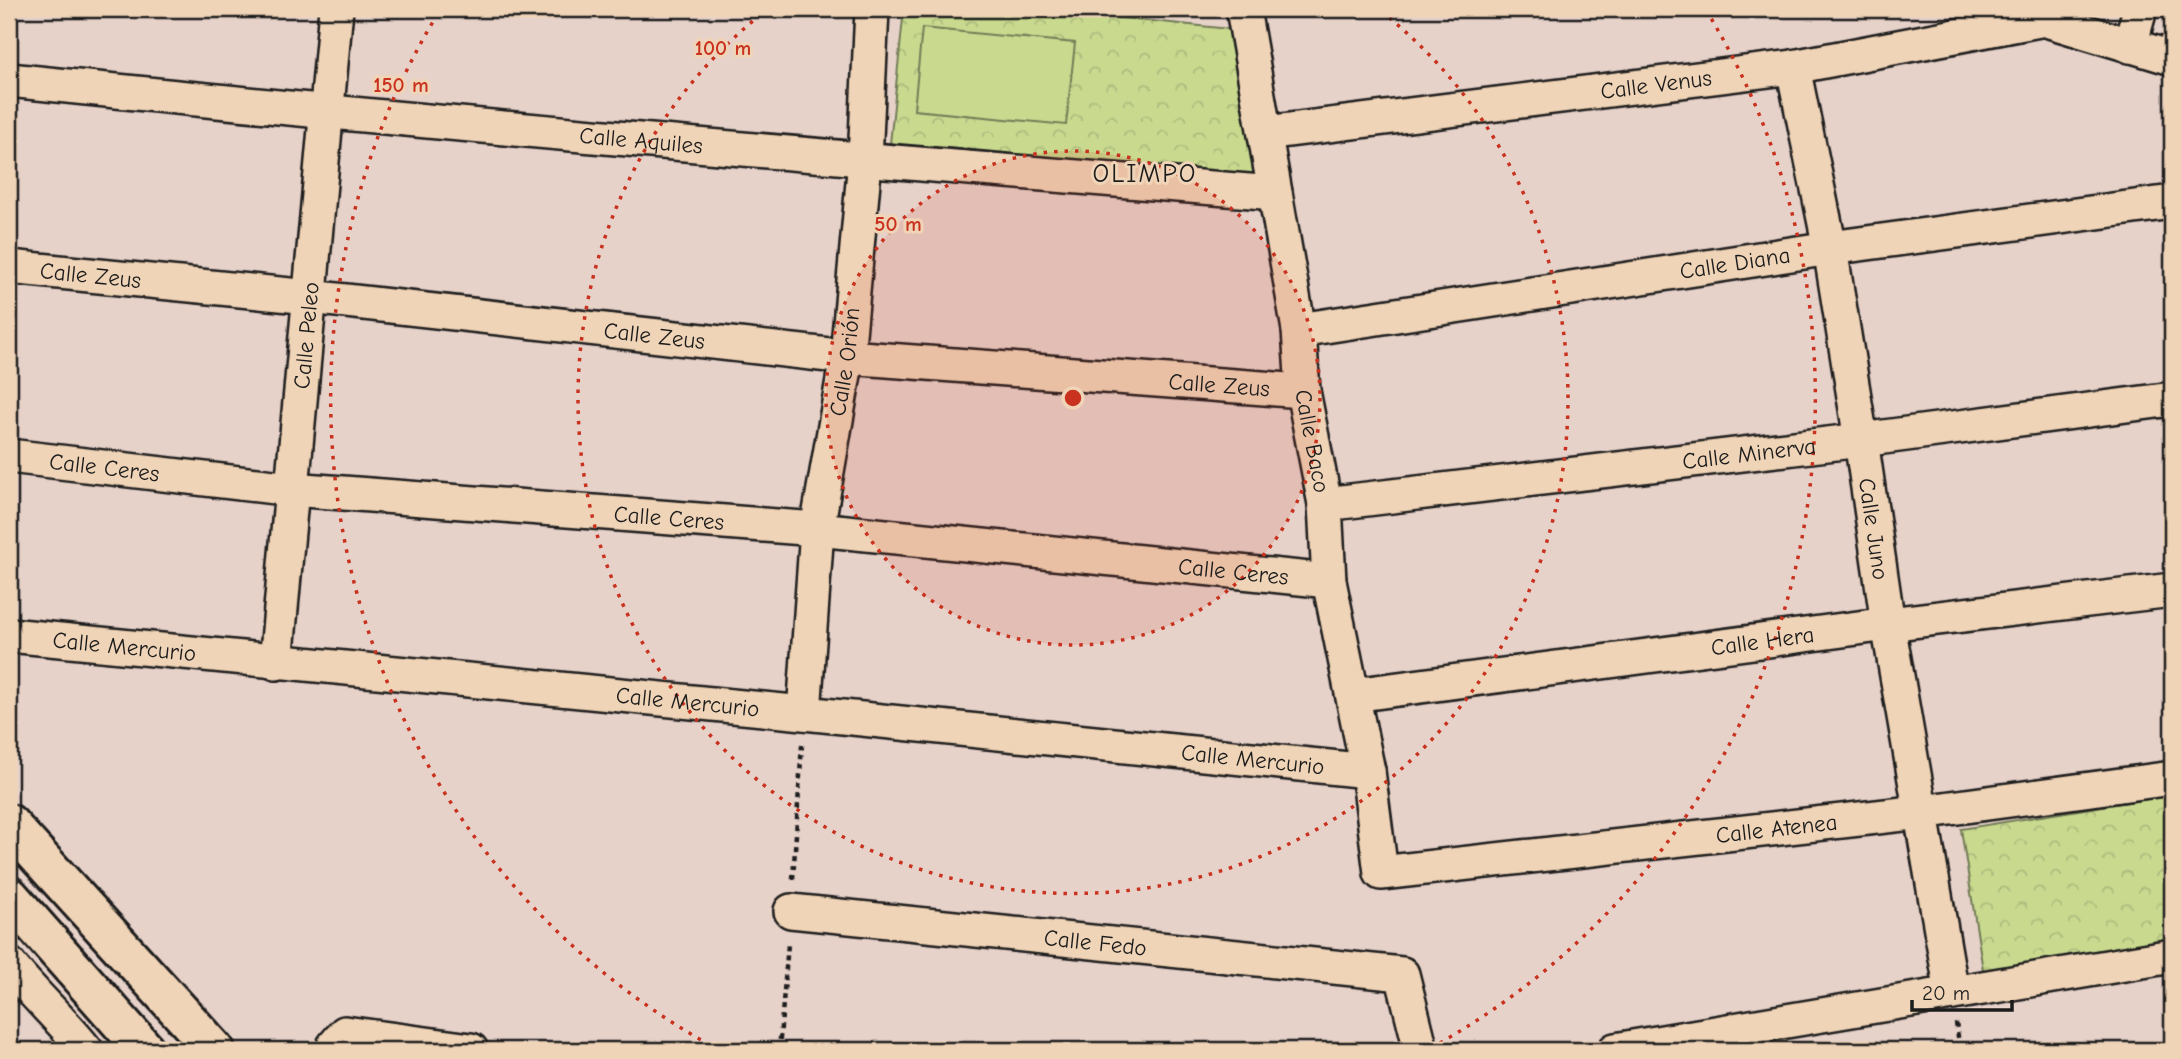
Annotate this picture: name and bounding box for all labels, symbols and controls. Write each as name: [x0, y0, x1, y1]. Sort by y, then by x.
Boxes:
text: 100 m: [695, 36, 751, 60]
street label: Calle Venus: [1599, 64, 1713, 105]
text: 150 m: [373, 73, 429, 97]
street label: Calle Aquiles: [578, 122, 704, 159]
district label: OLIMPO: [1093, 159, 1197, 189]
text: 50 m: [874, 212, 922, 236]
street label: Calle Diana: [1678, 241, 1792, 285]
street label: Calle Zeus: [39, 257, 142, 294]
street label: Calle Peleo: [288, 281, 325, 390]
street label: Calle Orión: [824, 306, 865, 418]
street label: Calle Zeus: [602, 317, 706, 355]
street label: Calle Zeus: [1167, 368, 1271, 402]
centre of rings: [1061, 386, 1085, 410]
street label: Calle Baco: [1289, 387, 1336, 495]
street label: Calle Minerva: [1681, 433, 1817, 475]
street label: Calle Ceres: [48, 448, 161, 488]
street label: Calle Juno: [1853, 476, 1894, 582]
street label: Calle Ceres: [613, 501, 725, 536]
street label: Calle Ceres: [1177, 553, 1290, 591]
street label: Calle Hera: [1709, 621, 1816, 661]
street label: Calle Mercurio: [51, 626, 197, 667]
street label: Calle Mercurio: [615, 682, 761, 723]
street label: Calle Mercurio: [1180, 739, 1326, 780]
street label: Calle Atenea: [1714, 809, 1839, 849]
street label: Calle Fedo: [1043, 924, 1148, 962]
scale bar: [1912, 968, 2011, 1012]
text: 20 m: [1922, 981, 1970, 1005]

